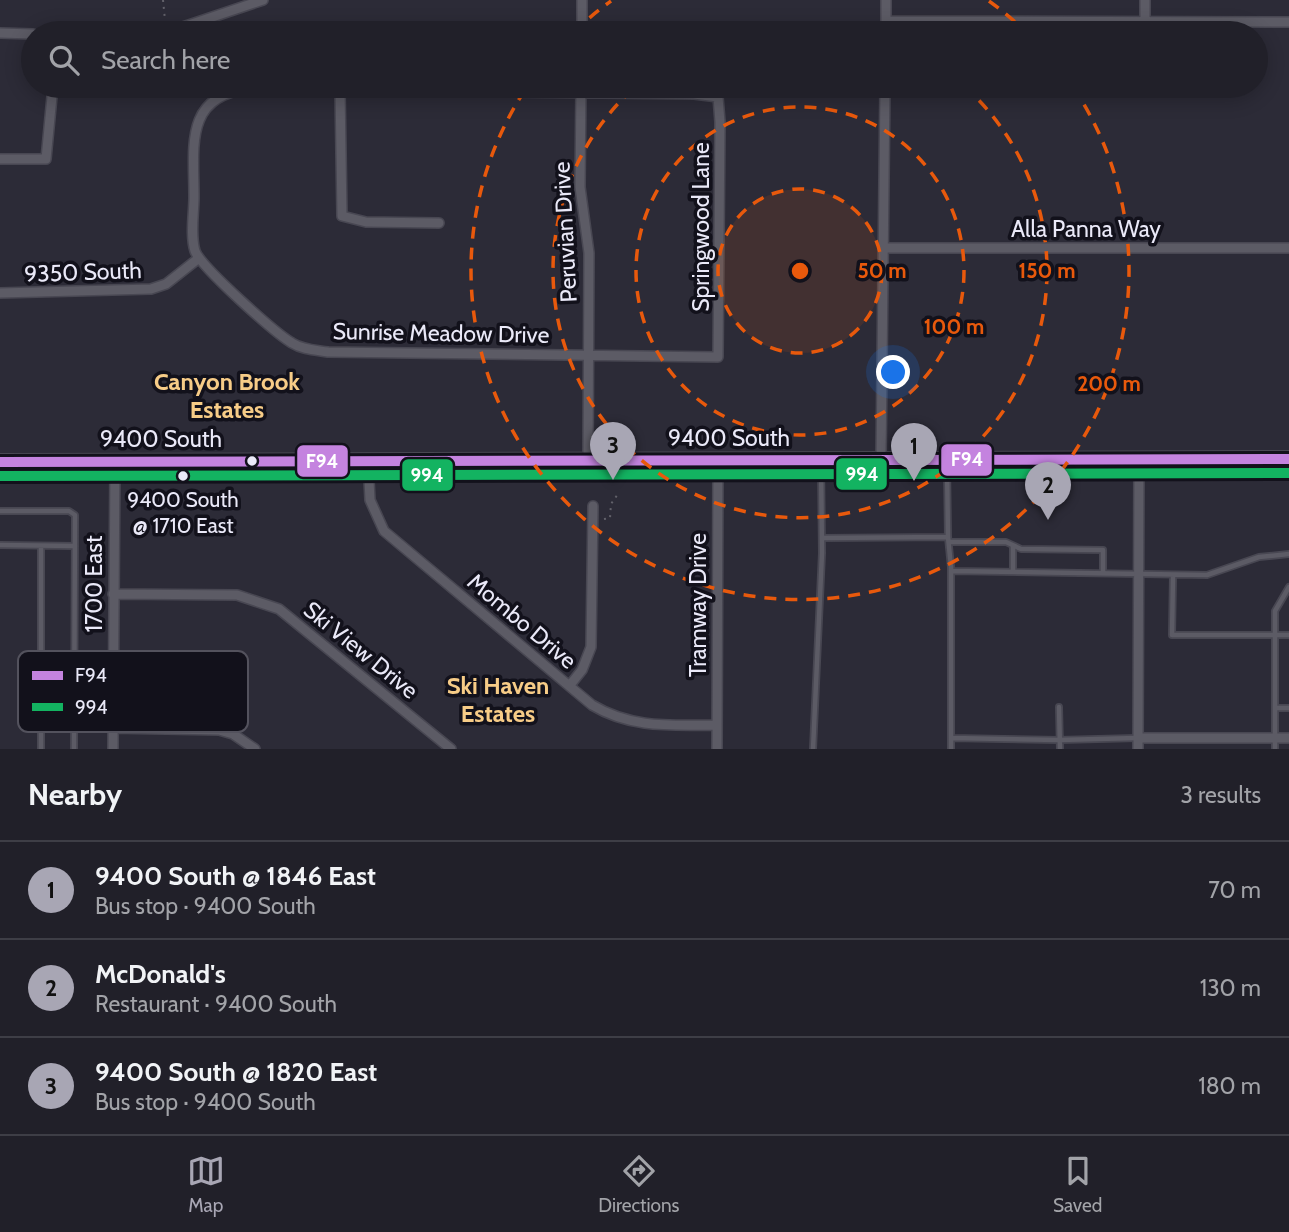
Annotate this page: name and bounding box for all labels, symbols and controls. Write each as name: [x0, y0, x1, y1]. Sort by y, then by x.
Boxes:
search box: [21, 21, 1268, 98]
icon: search: [45, 41, 83, 79]
text: Search here: [101, 44, 230, 76]
street label: Springwood Lane: [687, 142, 715, 312]
street label: Peruvian Drive: [547, 161, 583, 303]
street label: Alla Panna Way: [1011, 215, 1161, 243]
street label: 9350 South: [24, 256, 142, 288]
text: 50 m: [857, 258, 907, 283]
text: 150 m: [1019, 258, 1075, 283]
centre of rings: [788, 259, 812, 283]
text: 100 m: [924, 314, 984, 339]
street label: Sunrise Meadow Drive: [332, 317, 550, 349]
your location: [876, 355, 910, 389]
district label: Canyon Brook Estates: [154, 367, 300, 424]
text: 200 m: [1077, 371, 1141, 396]
pin: 3: [590, 422, 636, 480]
pin: 1: [891, 423, 937, 481]
street label: 9400 South: [668, 424, 790, 452]
street label: 9400 South: [100, 425, 222, 453]
line badge: F94: [940, 443, 993, 477]
line badge: F94: [296, 444, 349, 478]
text: F94: [951, 448, 983, 471]
text: F94: [306, 450, 338, 473]
unlabelled marker: [245, 454, 259, 468]
line badge: 994: [835, 457, 888, 491]
line badge: 994: [401, 458, 454, 492]
pin: 2: [1025, 462, 1071, 520]
text: 994: [845, 463, 879, 486]
text: 994: [410, 464, 444, 487]
marker: 9400 South @ 1710 East: [176, 469, 190, 483]
place label: 9400 South @ 1710 East: [127, 487, 239, 538]
street label: Tramway Drive: [684, 533, 712, 677]
street label: 1700 East: [80, 535, 108, 633]
street label: Mombo Drive: [462, 567, 582, 675]
street label: Ski View Drive: [298, 595, 424, 705]
legend: [18, 651, 248, 732]
text: F94: [75, 664, 107, 687]
district label: Ski Haven Estates: [447, 671, 549, 728]
text: 994: [75, 696, 108, 719]
text: Nearby: [28, 776, 122, 813]
text: 3 results: [1180, 781, 1261, 809]
text: 9400 South @ 1846 East: [95, 860, 376, 892]
text: 1: [47, 876, 55, 904]
text: 70 m: [1208, 876, 1261, 904]
text: Bus stop · 9400 South: [95, 892, 316, 920]
text: McDonald's: [95, 958, 226, 990]
text: 2: [45, 974, 57, 1002]
text: 130 m: [1200, 974, 1261, 1002]
text: Restaurant · 9400 South: [95, 990, 337, 1018]
text: 9400 South @ 1820 East: [95, 1056, 377, 1088]
text: 3: [45, 1072, 57, 1100]
text: 180 m: [1198, 1072, 1261, 1100]
text: Bus stop · 9400 South: [95, 1088, 316, 1116]
tab: Map: [187, 1152, 225, 1217]
tab: Directions: [598, 1152, 679, 1217]
tab: Saved: [1053, 1152, 1102, 1217]

